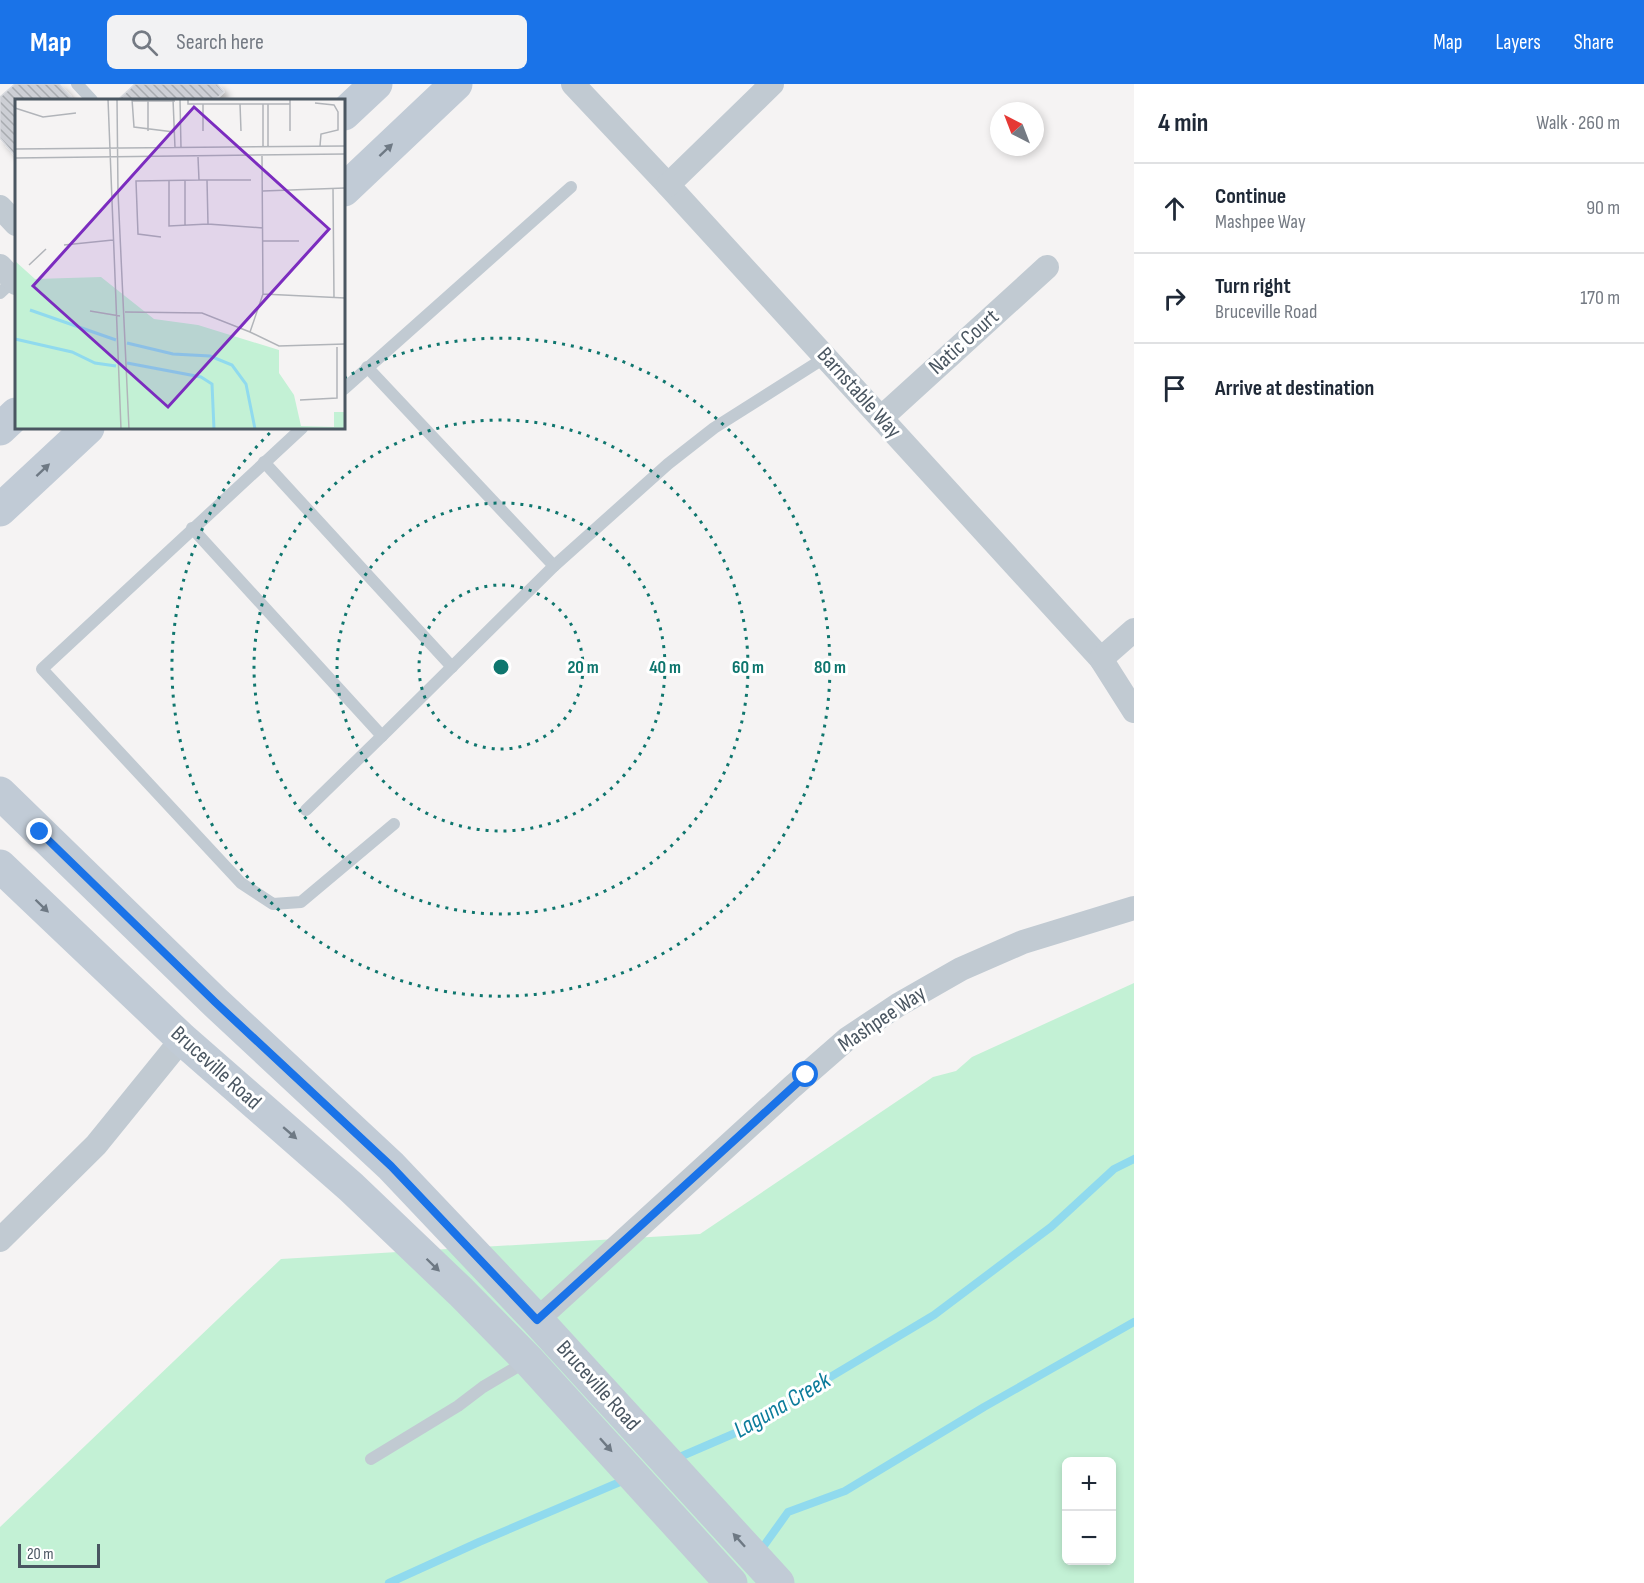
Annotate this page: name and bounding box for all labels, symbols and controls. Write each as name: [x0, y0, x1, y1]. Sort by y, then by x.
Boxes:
search box: [107, 15, 527, 69]
text: Map: [30, 26, 71, 59]
icon: search: [128, 26, 161, 59]
text: Search here: [176, 29, 264, 56]
text: Map: [1433, 30, 1462, 55]
text: Layers: [1495, 30, 1541, 55]
text: Share: [1574, 30, 1614, 55]
inset map: [15, 99, 345, 429]
north arrow: [990, 102, 1044, 156]
text: 4 min: [1158, 108, 1208, 139]
text: Walk · 260 m: [1536, 111, 1620, 135]
one-way arrow: [378, 144, 393, 157]
text: Continue: [1215, 183, 1286, 210]
icon: ahead: [1158, 192, 1191, 225]
text: 90 m: [1586, 196, 1620, 220]
text: Mashpee Way: [1215, 210, 1306, 234]
text: Turn right: [1215, 273, 1291, 300]
icon: right: [1158, 282, 1191, 315]
text: 170 m: [1580, 286, 1620, 310]
text: Bruceville Road: [1215, 300, 1317, 324]
street label: Natic Court: [923, 303, 1005, 380]
street label: Barnstable Way: [811, 342, 907, 444]
icon: arrive: [1158, 372, 1191, 405]
text: Arrive at destination: [1215, 375, 1374, 402]
one-way arrow: [35, 464, 50, 477]
centre of rings: [491, 657, 511, 677]
text: 20 m: [567, 657, 599, 678]
text: 40 m: [649, 657, 681, 678]
text: 60 m: [732, 657, 764, 678]
text: 80 m: [814, 657, 846, 678]
route end: [26, 818, 52, 844]
one-way arrow: [35, 899, 50, 913]
street label: Mashpee Way: [833, 980, 931, 1058]
street label: Bruceville Road: [165, 1020, 267, 1116]
route start: [792, 1061, 818, 1087]
one-way arrow: [282, 1126, 297, 1140]
one-way arrow: [426, 1258, 441, 1272]
street label: Bruceville Road: [550, 1335, 646, 1437]
water label: Laguna Creek: [729, 1365, 836, 1444]
one-way arrow: [598, 1438, 612, 1452]
map controls: [1062, 1457, 1116, 1565]
button: +: [1062, 1457, 1116, 1511]
button: −: [1062, 1511, 1116, 1565]
one-way arrow: [732, 1533, 746, 1547]
scale bar: [18, 1541, 100, 1568]
text: 20 m: [27, 1545, 54, 1564]

